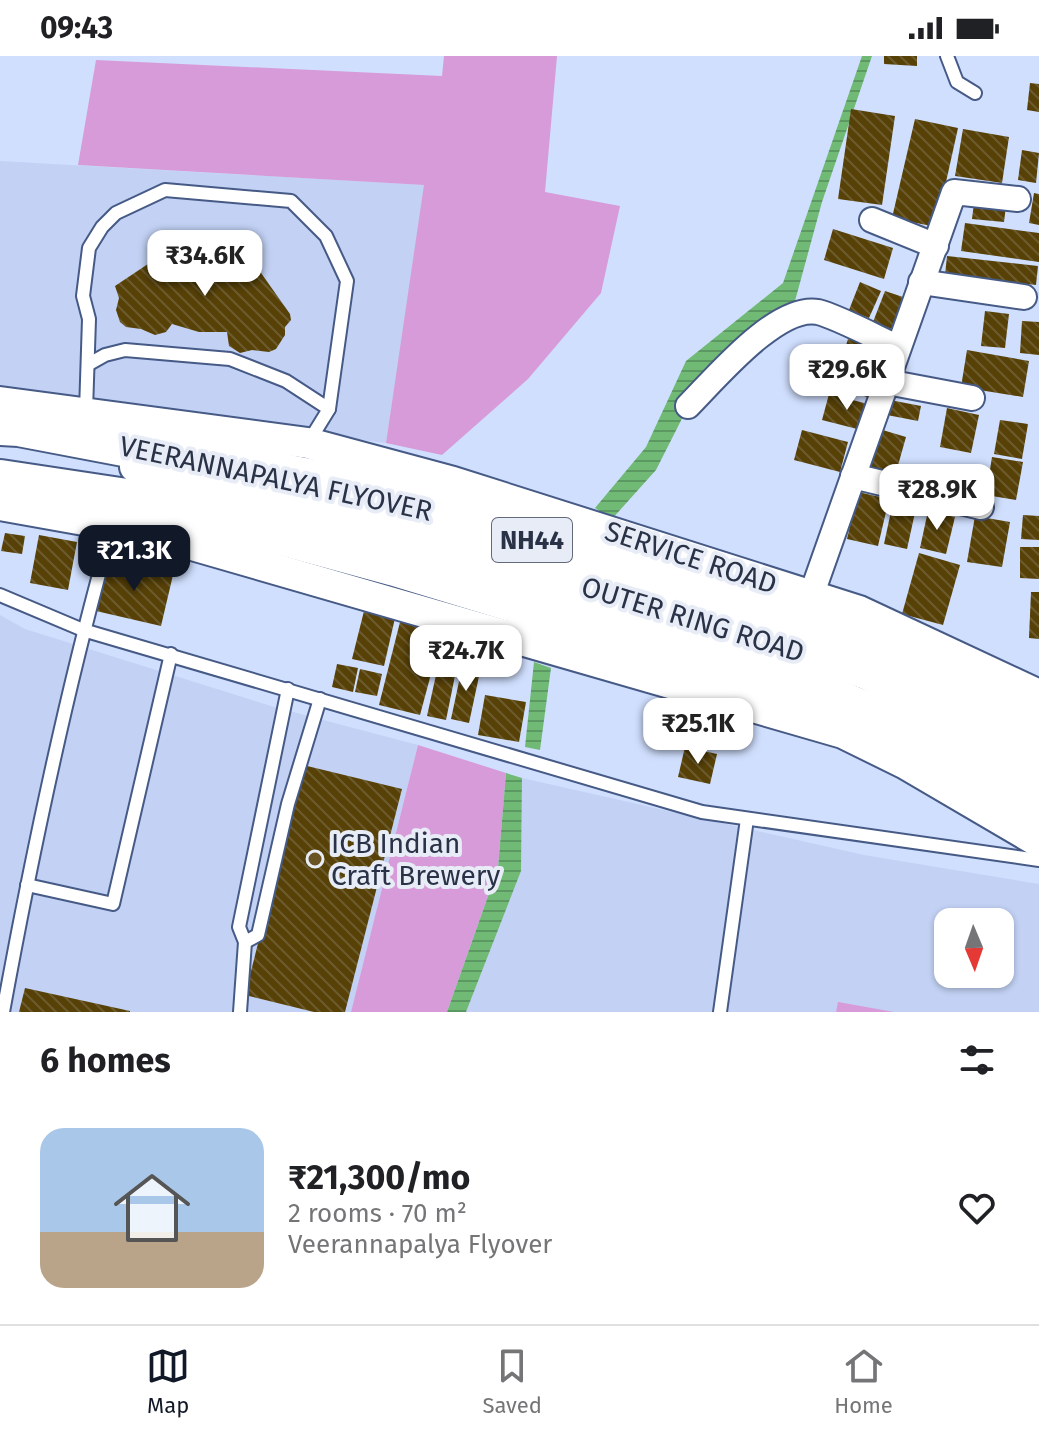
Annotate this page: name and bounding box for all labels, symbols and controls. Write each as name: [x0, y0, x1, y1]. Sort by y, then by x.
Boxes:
text: 09:43: [40, 10, 113, 46]
pin: ₹34.6K: [140, 230, 270, 298]
text: ₹34.6K: [165, 240, 245, 271]
pin: ₹29.6K: [782, 344, 912, 412]
text: ₹29.6K: [808, 354, 886, 385]
street label: VEERANNAPALYA FLYOVER: [117, 429, 435, 528]
pin: ₹28.9K: [872, 464, 1002, 532]
text: ₹28.9K: [897, 474, 977, 505]
street label: SERVICE ROAD: [601, 514, 781, 601]
road number: NH44: [492, 518, 572, 562]
pin: ₹21.3K: [69, 525, 199, 593]
text: ₹21.3K: [96, 535, 172, 566]
street label: OUTER RING ROAD: [578, 570, 808, 669]
pin: ₹24.7K: [401, 625, 531, 693]
text: ₹24.7K: [428, 635, 504, 666]
pin: ₹25.1K: [633, 698, 763, 766]
text: ₹25.1K: [661, 708, 735, 739]
place label: ICB Indian Craft Brewery: [331, 827, 501, 892]
marker: ICB Indian Craft Brewery: [306, 850, 324, 868]
north arrow: [934, 908, 1014, 988]
map controls: [934, 908, 1014, 988]
icon: filters: [955, 1038, 999, 1082]
text: 6 homes: [40, 1040, 171, 1081]
text: ₹21,300/mo: [288, 1157, 470, 1198]
icon: home: [104, 1160, 200, 1256]
icon: heart: [955, 1186, 999, 1230]
text: 2 rooms · 70 m²: [288, 1198, 467, 1229]
text: Veerannapalya Flyover: [288, 1229, 552, 1260]
tab: Map: [146, 1344, 190, 1419]
tab: Saved: [482, 1344, 542, 1419]
tab: Home: [834, 1344, 893, 1419]

